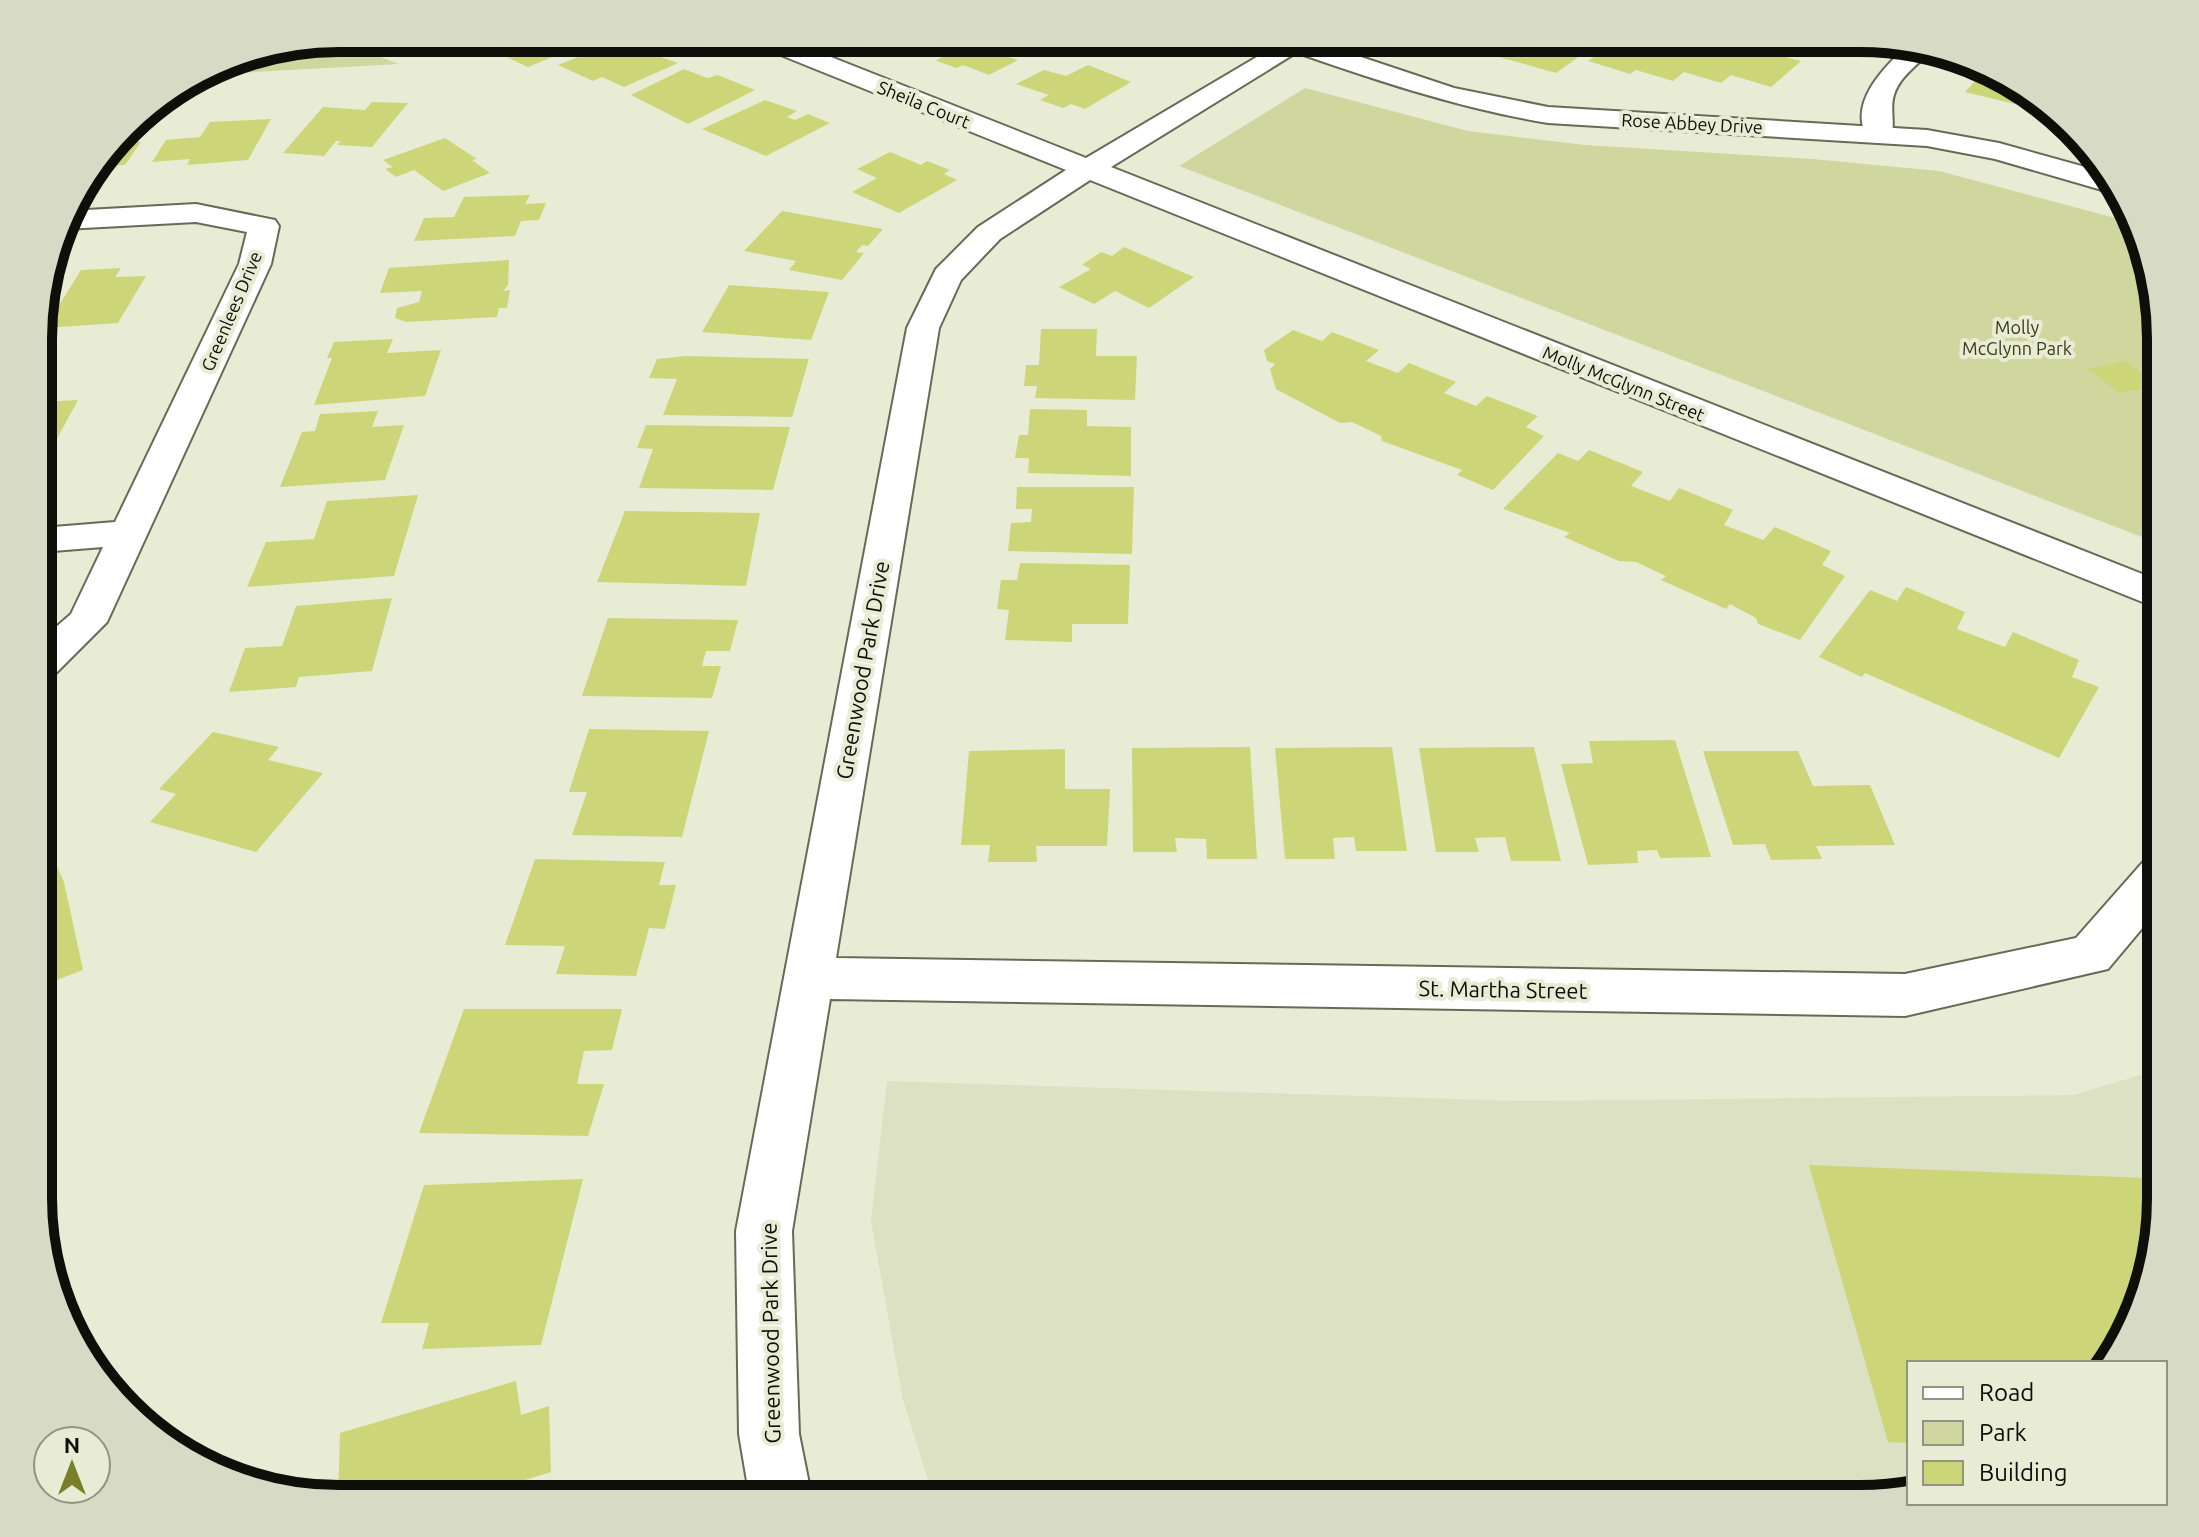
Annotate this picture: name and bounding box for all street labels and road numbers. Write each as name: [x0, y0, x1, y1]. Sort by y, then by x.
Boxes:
street label: Sheila Court: [875, 76, 973, 132]
street label: Rose Abbey Drive: [1621, 109, 1763, 137]
street label: Greenlees Drive: [197, 248, 265, 374]
street label: Molly McGlynn Street: [1540, 341, 1708, 425]
street label: Greenwood Park Drive: [830, 559, 894, 781]
street label: St. Martha Street: [1418, 975, 1588, 1003]
street label: Greenwood Park Drive: [756, 1222, 784, 1444]

